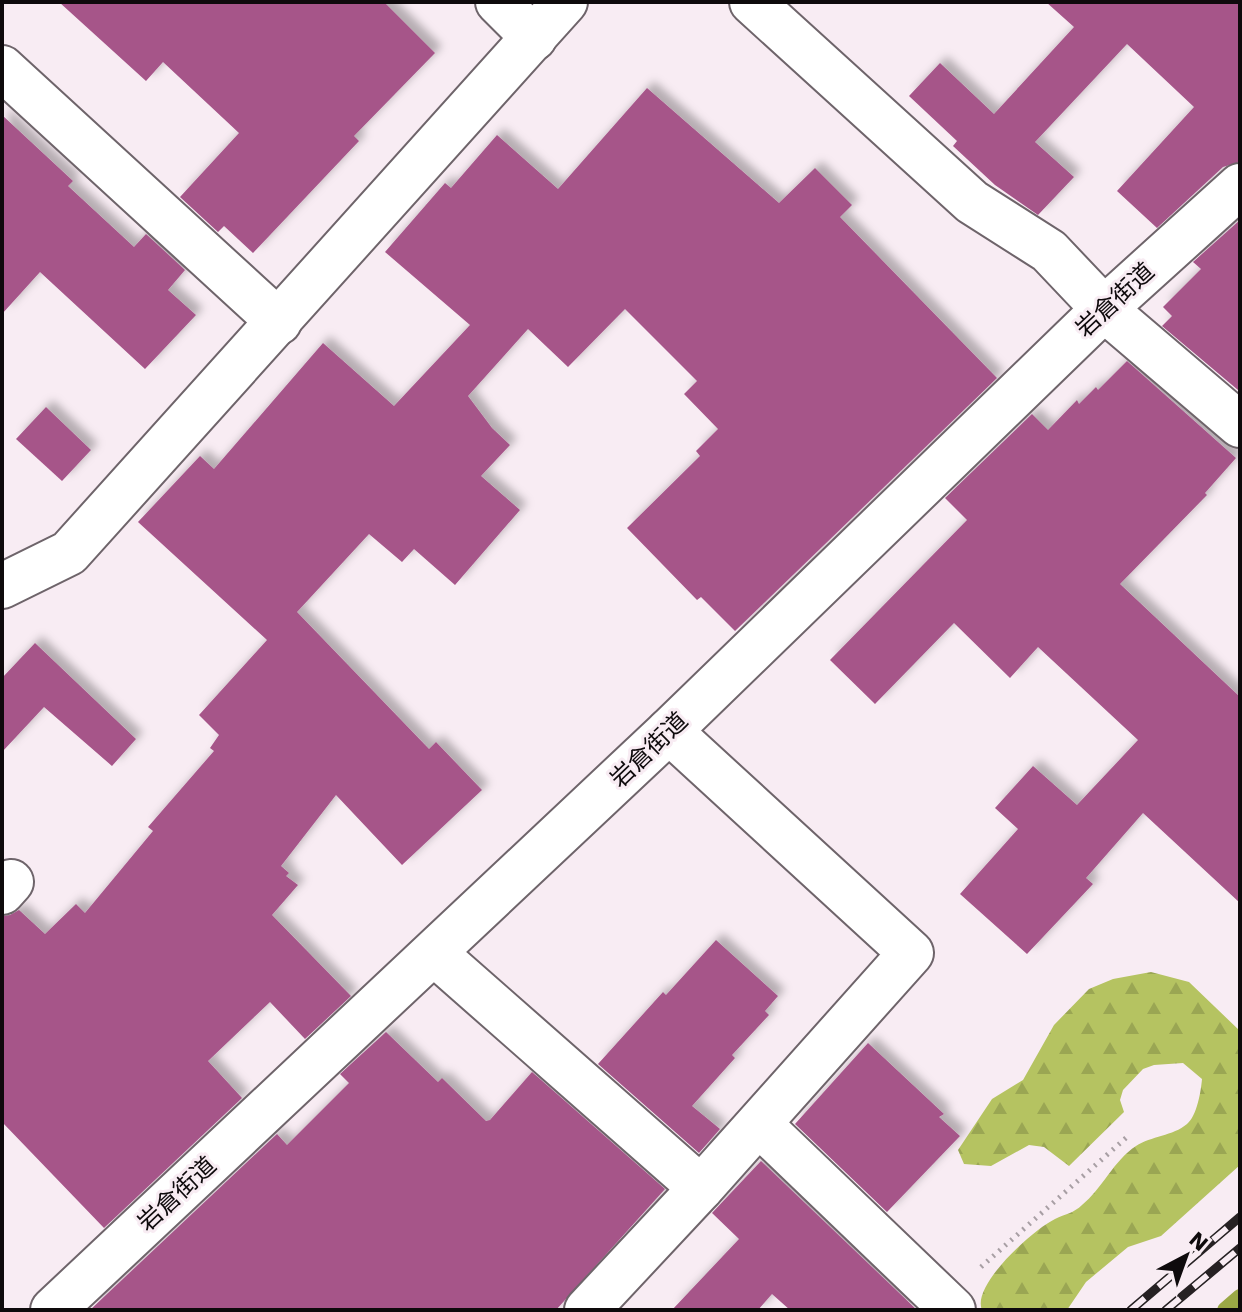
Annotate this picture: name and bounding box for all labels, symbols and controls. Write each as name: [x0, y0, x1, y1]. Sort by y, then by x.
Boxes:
street label: 岩倉街道: [1070, 257, 1160, 343]
street label: 岩倉街道: [605, 707, 693, 793]
street label: 岩倉街道: [132, 1151, 222, 1237]
north arrow: [1146, 1216, 1226, 1296]
text: N: [1184, 1226, 1213, 1256]

